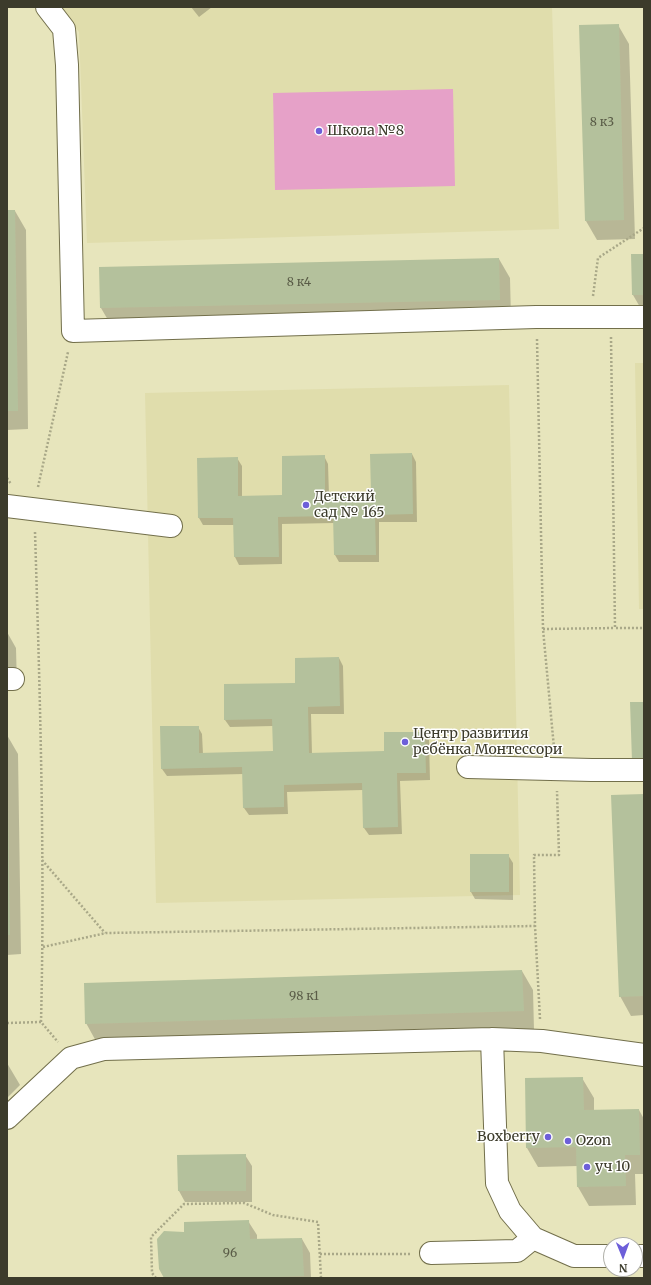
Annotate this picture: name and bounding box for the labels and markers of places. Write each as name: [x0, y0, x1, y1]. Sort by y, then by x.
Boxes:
place label: Школа №8: [327, 123, 404, 139]
marker: Школа №8: [314, 126, 324, 136]
place label: Детский сад № 165: [314, 489, 384, 522]
marker: Детский сад № 165: [301, 500, 311, 510]
place label: Центр развития ребёнка Монтессори: [413, 726, 562, 758]
marker: Центр развития ребёнка Монтессори: [400, 737, 410, 747]
place label: Boxberry: [477, 1129, 540, 1145]
marker: Boxberry: [543, 1132, 553, 1142]
place label: Ozon: [576, 1133, 611, 1149]
marker: Ozon: [563, 1136, 573, 1146]
place label: уч 10: [595, 1159, 630, 1175]
marker: уч 10: [582, 1162, 592, 1172]

